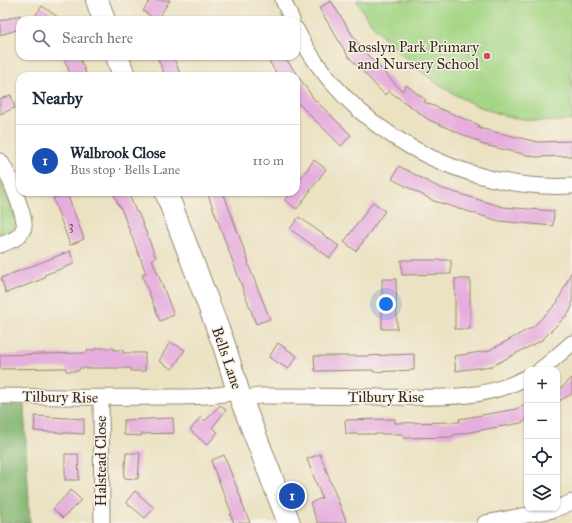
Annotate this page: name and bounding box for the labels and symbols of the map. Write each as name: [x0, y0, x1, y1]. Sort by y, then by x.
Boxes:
place label: Rosslyn Park Primary and Nursery School: [348, 38, 480, 73]
marker: Rosslyn Park Primary and Nursery School: [482, 51, 492, 61]
house number: 3: [68, 218, 74, 234]
your location: [376, 294, 396, 314]
street label: Bells Lane: [208, 324, 246, 392]
street label: Tilbury Rise: [22, 387, 98, 407]
street label: Tilbury Rise: [348, 388, 424, 406]
street label: Halstead Close: [92, 415, 110, 507]
pin: 1: [279, 481, 305, 511]

